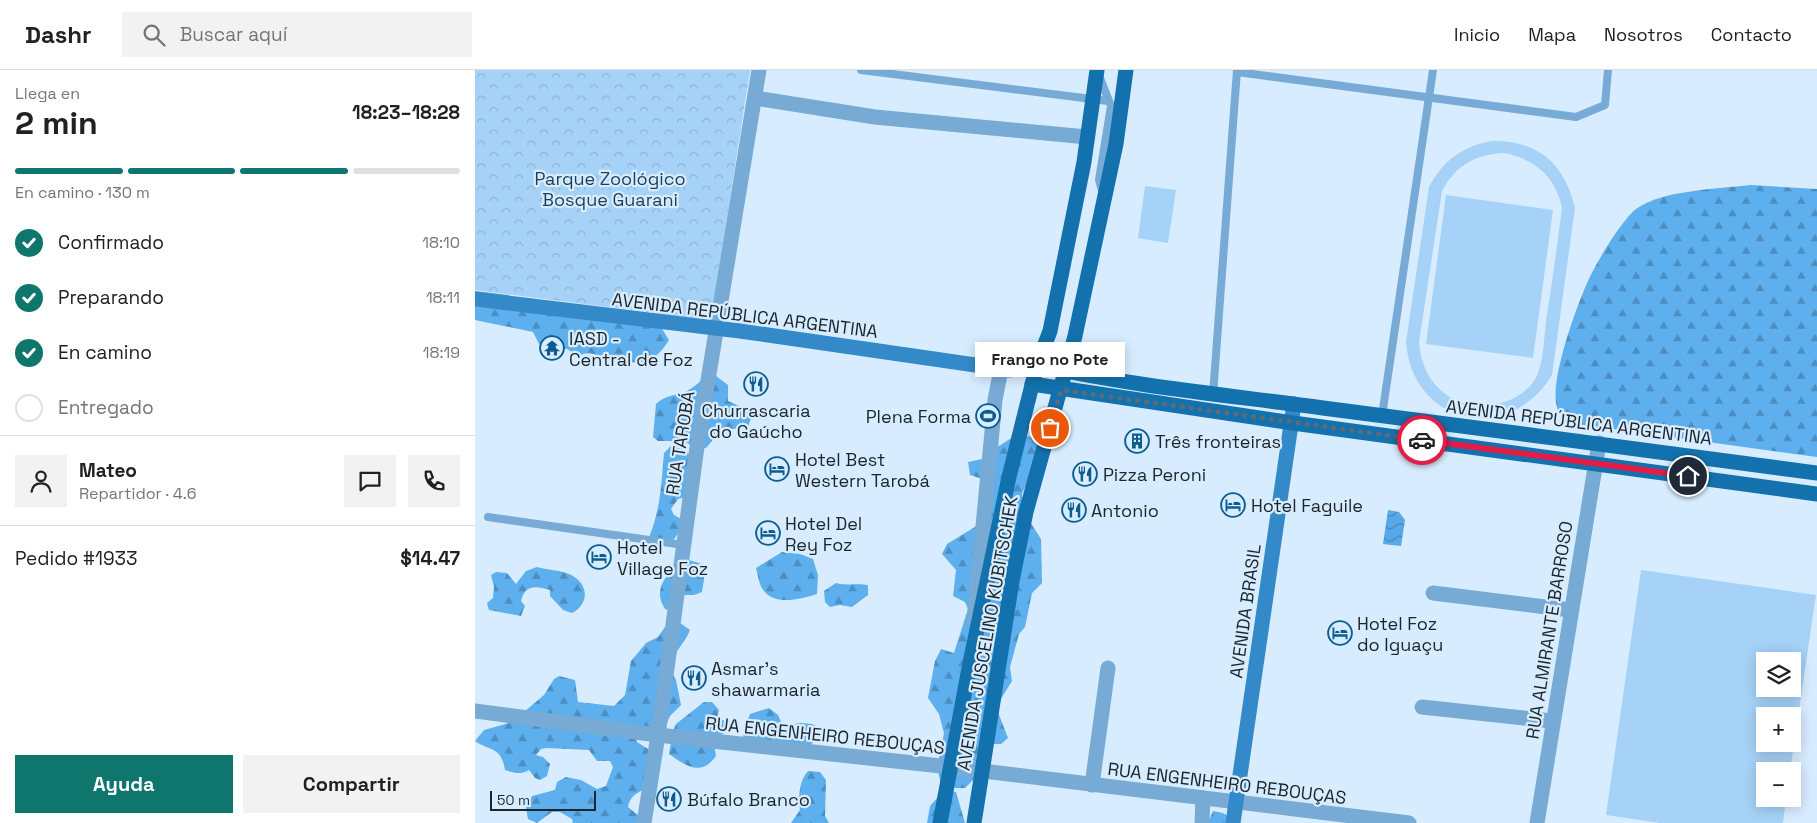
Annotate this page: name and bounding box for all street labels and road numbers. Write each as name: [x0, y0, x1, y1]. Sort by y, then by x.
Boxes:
street label: AVENIDA REPÚBLICA ARGENTINA: [611, 287, 879, 343]
street label: RUA TAROBÁ: [660, 389, 700, 497]
street label: AVENIDA REPÚBLICA ARGENTINA: [1445, 394, 1713, 450]
street label: AVENIDA JUSCELINO KUBITSCHEK: [951, 494, 1023, 772]
street label: RUA ALMIRANTE BARROSO: [1520, 519, 1578, 741]
street label: AVENIDA BRASIL: [1224, 542, 1266, 680]
street label: RUA ENGENHEIRO REBOUÇAS: [704, 711, 946, 759]
street label: RUA ENGENHEIRO REBOUÇAS: [1106, 757, 1348, 809]

